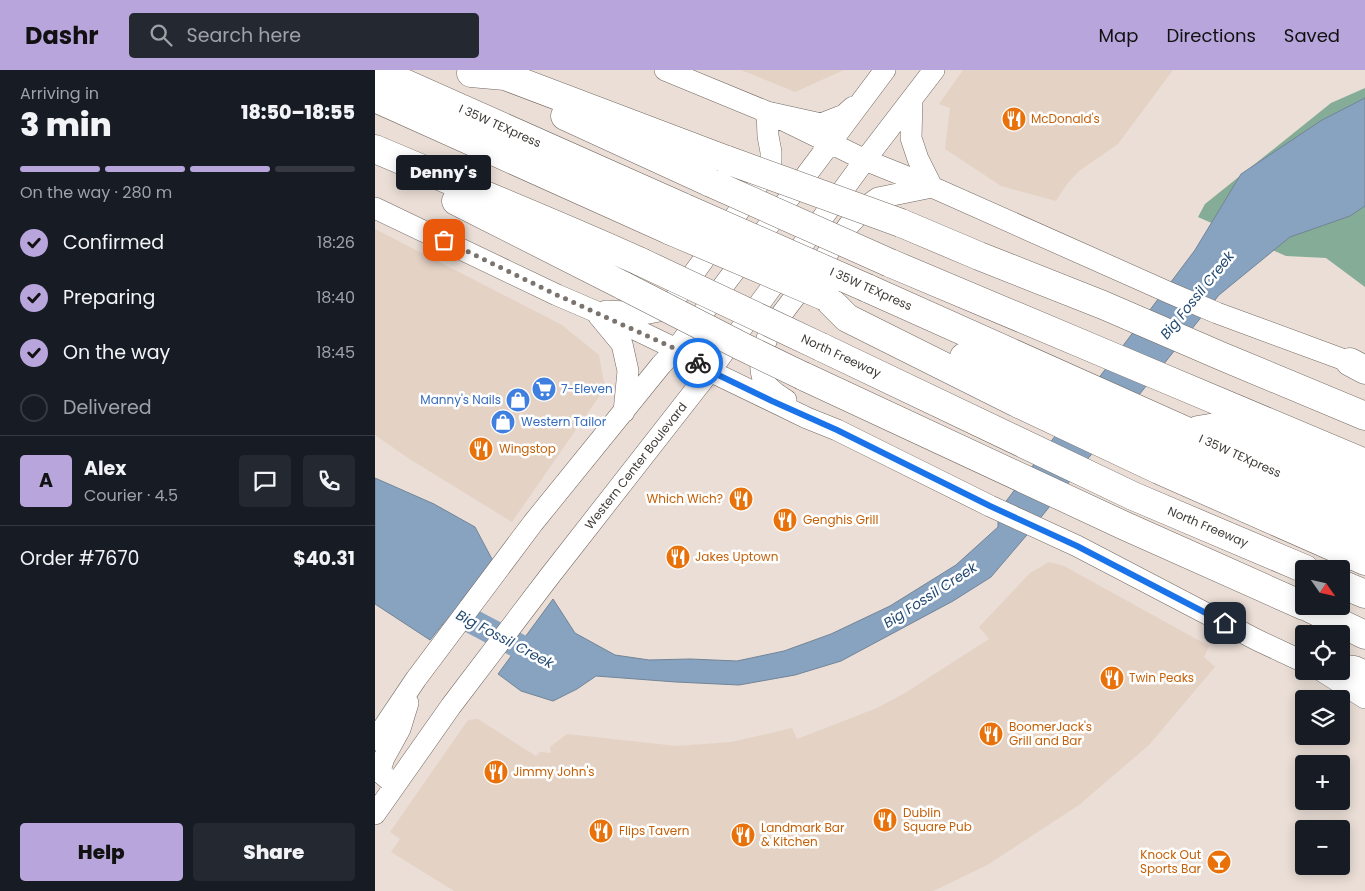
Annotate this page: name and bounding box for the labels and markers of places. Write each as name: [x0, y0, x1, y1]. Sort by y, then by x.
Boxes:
restaurant icon: McDonald's: [1001, 106, 1027, 132]
place label: McDonald's: [1031, 110, 1100, 127]
callout: Denny's: [397, 155, 491, 190]
pin: [423, 219, 465, 261]
supermarket icon: 7-Eleven: [531, 376, 557, 402]
place label: 7-Eleven: [561, 380, 613, 397]
shop icon: Manny's Nails: [505, 387, 531, 413]
place label: Manny's Nails: [420, 391, 501, 408]
shop icon: Western Tailor: [490, 409, 516, 435]
place label: Western Tailor: [521, 413, 607, 430]
restaurant icon: Wingstop: [468, 436, 494, 462]
place label: Wingstop: [499, 440, 556, 457]
restaurant icon: Which Wich?: [728, 486, 754, 512]
place label: Which Wich?: [647, 490, 723, 507]
restaurant icon: Genghis Grill: [772, 507, 798, 533]
place label: Genghis Grill: [803, 511, 878, 528]
restaurant icon: Jakes Uptown: [665, 544, 691, 570]
place label: Jakes Uptown: [695, 548, 778, 565]
pin: [1204, 602, 1246, 644]
restaurant icon: Twin Peaks: [1099, 665, 1125, 691]
place label: Twin Peaks: [1129, 669, 1194, 686]
place label: BoomerJack's Grill and Bar: [1009, 718, 1092, 749]
restaurant icon: BoomerJack's Grill and Bar: [978, 721, 1004, 747]
restaurant icon: Jimmy John's: [483, 759, 509, 785]
place label: Jimmy John's: [513, 763, 595, 780]
place label: Dublin Square Pub: [903, 804, 972, 835]
restaurant icon: Dublin Square Pub: [872, 807, 898, 833]
restaurant icon: Flips Tavern: [588, 818, 614, 844]
place label: Landmark Bar & Kitchen: [761, 819, 845, 850]
place label: Flips Tavern: [619, 822, 689, 839]
restaurant icon: Landmark Bar & Kitchen: [730, 822, 756, 848]
place label: Knock Out Sports Bar: [1140, 846, 1202, 877]
bar icon: Knock Out Sports Bar: [1206, 849, 1232, 875]

